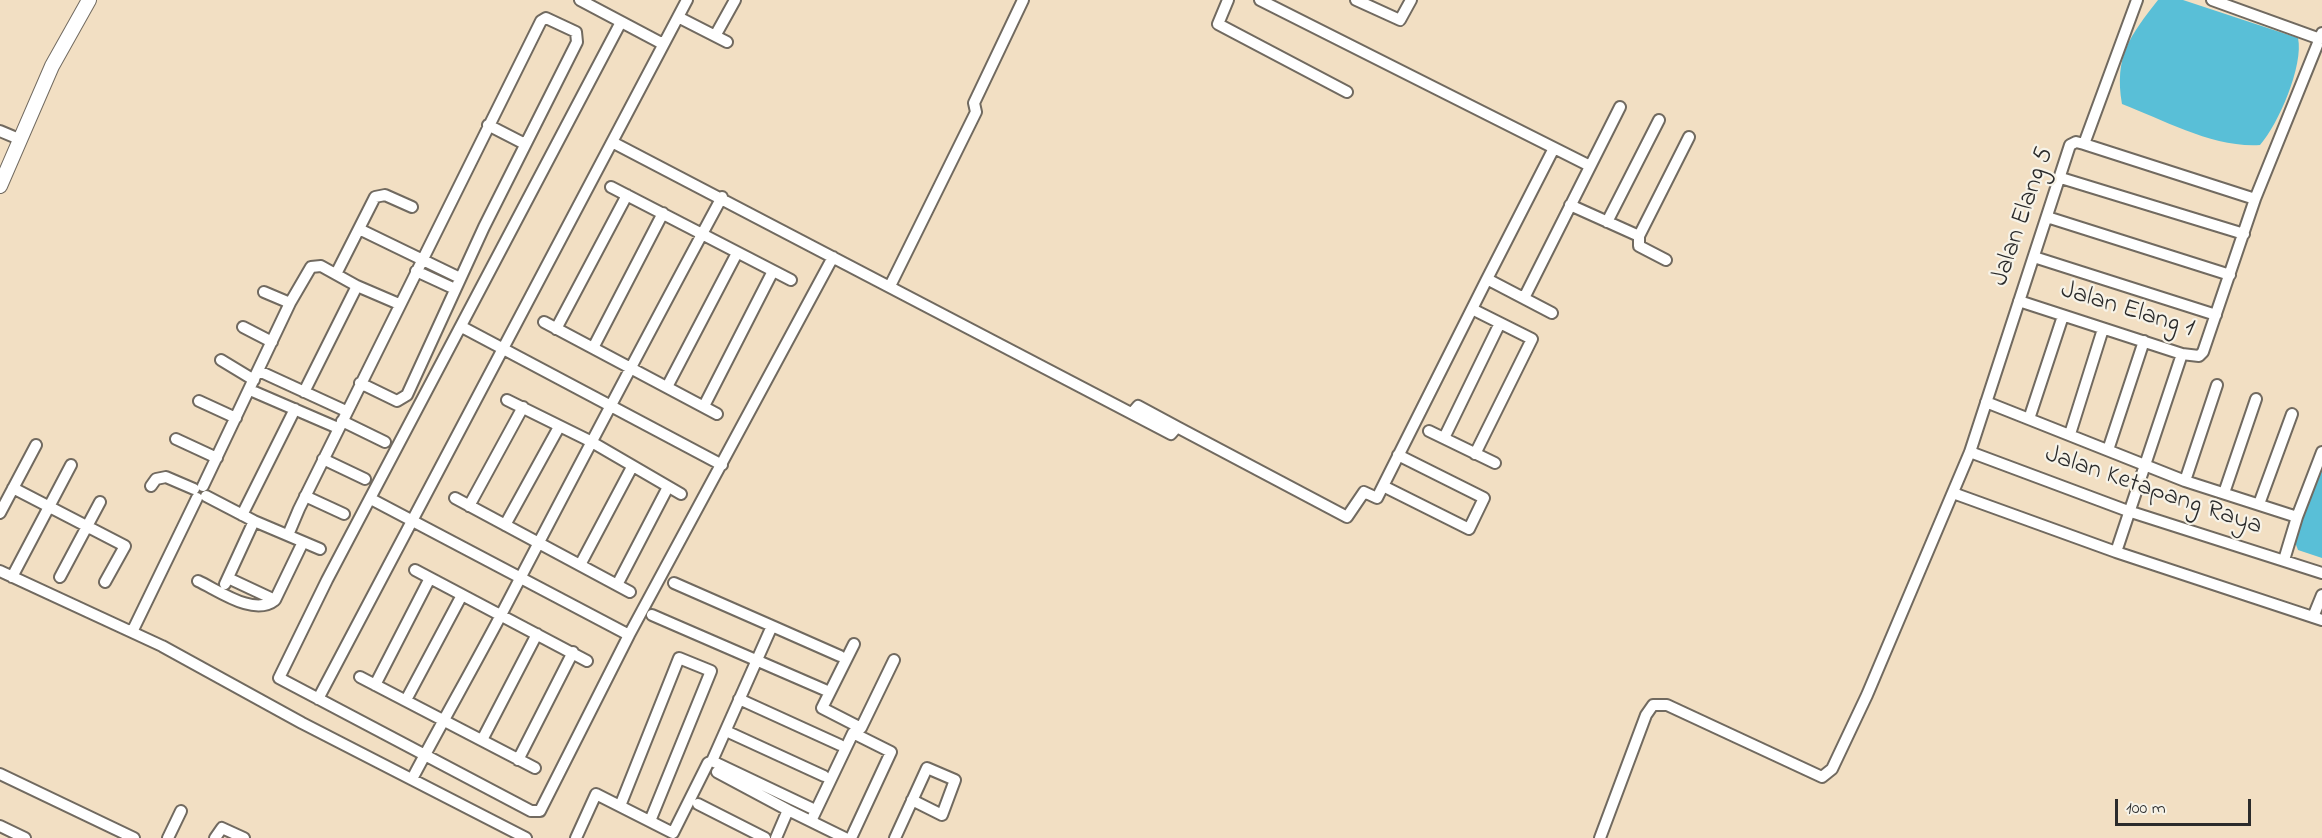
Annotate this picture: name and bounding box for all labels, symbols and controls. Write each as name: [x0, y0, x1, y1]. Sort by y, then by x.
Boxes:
street label: Jalan Elang 5: [1986, 144, 2062, 290]
street label: Jalan Elang 1: [2056, 276, 2198, 346]
street label: Jalan Ketapang Raya: [2040, 440, 2266, 544]
scale bar: [2118, 787, 2254, 825]
text: 100 m: [2126, 796, 2166, 822]

